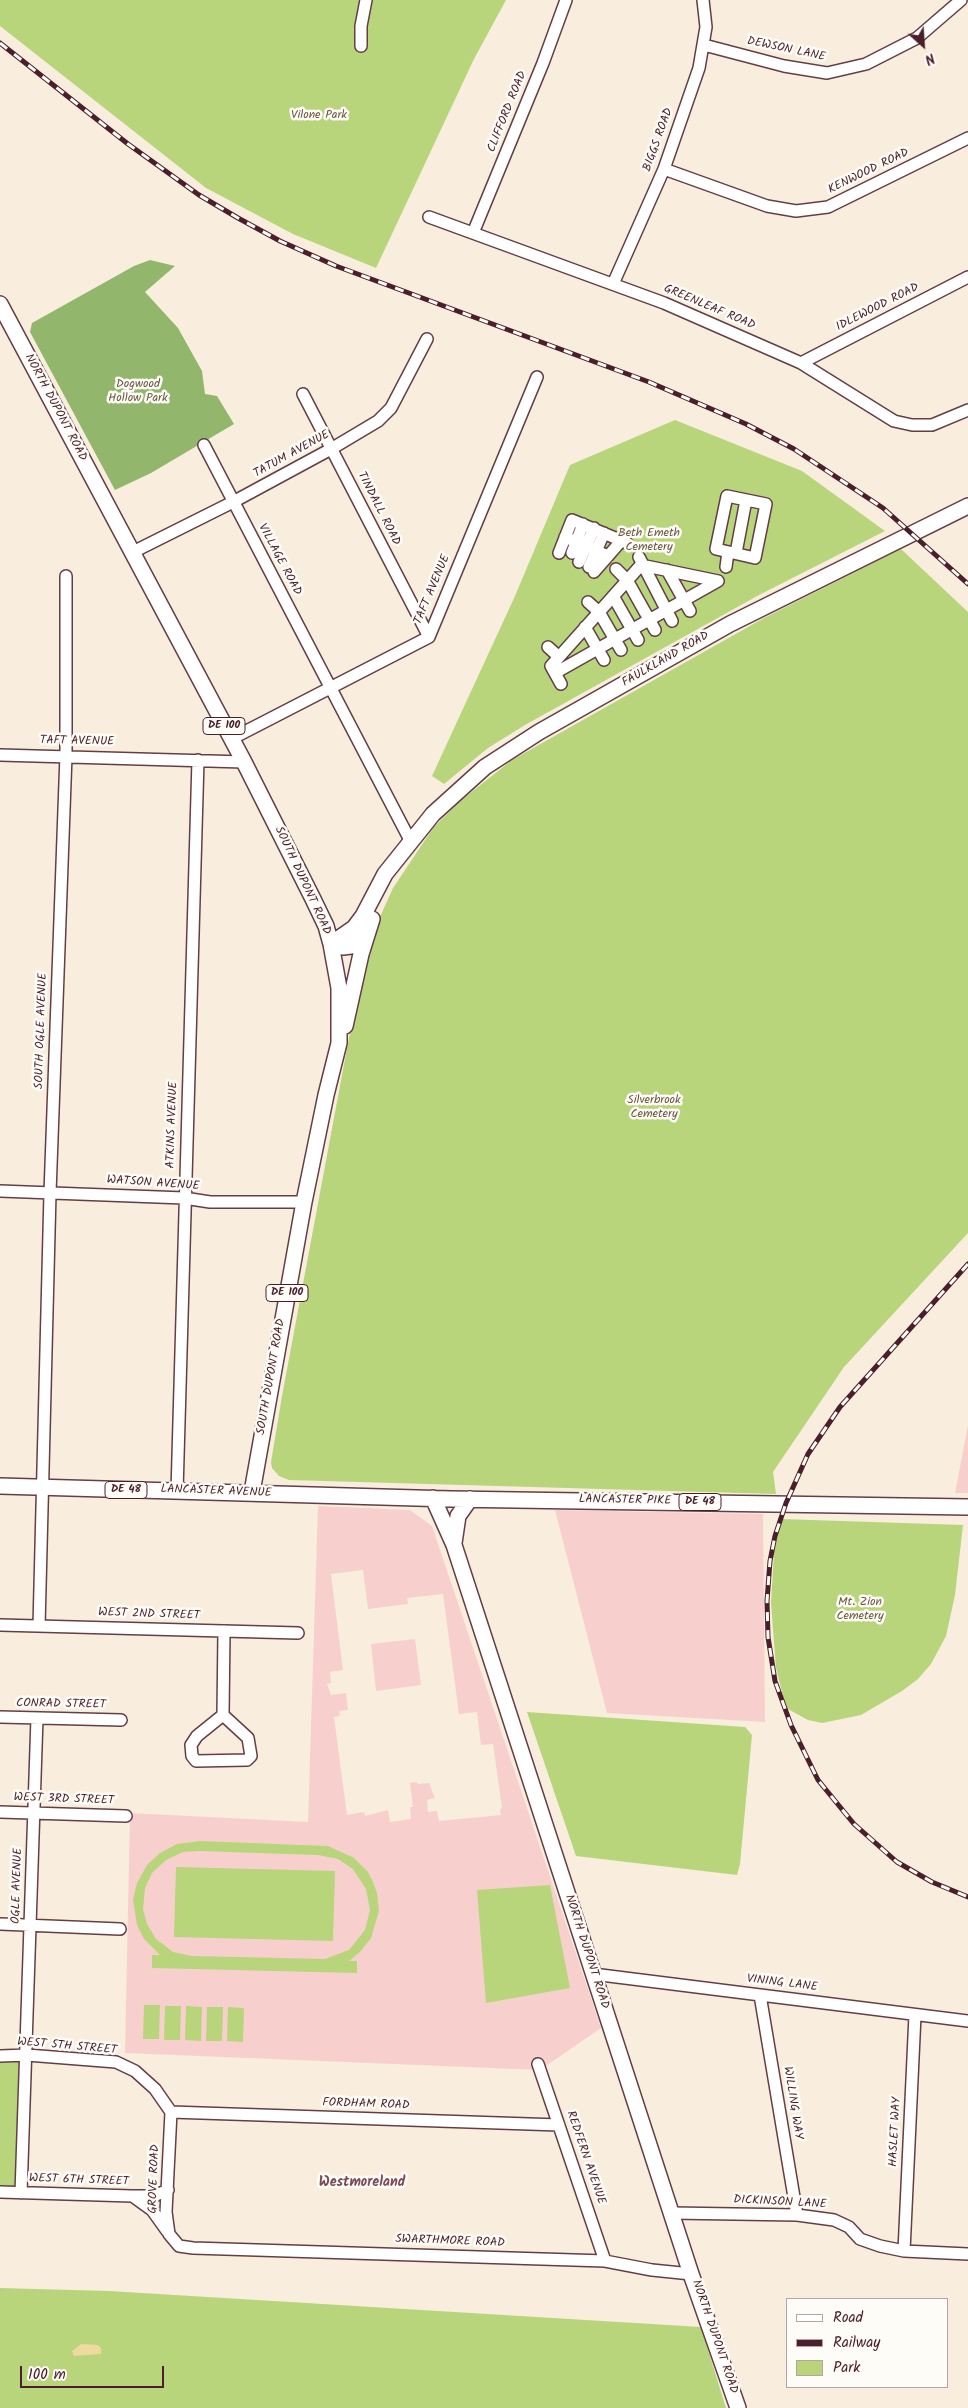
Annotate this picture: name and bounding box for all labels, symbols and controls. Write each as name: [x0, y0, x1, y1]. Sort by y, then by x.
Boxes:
north arrow: [898, 20, 948, 70]
street label: DEWSON LANE: [745, 35, 827, 65]
text: N: [921, 47, 938, 70]
street label: CLIFFORD ROAD: [485, 69, 531, 155]
street label: BIGGS ROAD: [641, 106, 677, 174]
park label: Vilone Park: [291, 109, 347, 123]
street label: KENWOOD ROAD: [826, 146, 912, 198]
street label: IDLEWOOD ROAD: [834, 281, 922, 335]
street label: GREENLEAF ROAD: [661, 282, 757, 334]
street label: NORTH DUPONT ROAD: [21, 352, 89, 464]
park label: Dogwood Hollow Park: [108, 378, 168, 406]
street label: TATUM AVENUE: [252, 428, 332, 482]
street label: TINDALL ROAD: [353, 470, 403, 548]
street label: VILLAGE ROAD: [254, 522, 304, 598]
park label: Beth Emeth Cemetery: [618, 527, 680, 555]
street label: TAFT AVENUE: [412, 553, 454, 627]
street label: FAULKLAND ROAD: [620, 629, 712, 691]
road number: DE 100: [203, 718, 245, 734]
street label: TAFT AVENUE: [40, 734, 114, 750]
street label: SOUTH DUPONT ROAD: [271, 825, 333, 937]
street label: SOUTH OGLE AVENUE: [33, 973, 51, 1089]
street label: ATKINS AVENUE: [164, 1081, 182, 1169]
park label: Silverbrook Cemetery: [627, 1094, 681, 1122]
street label: WATSON AVENUE: [106, 1174, 200, 1194]
road number: DE 100: [266, 1285, 308, 1302]
street label: SOUTH DUPONT ROAD: [255, 1318, 289, 1436]
road number: DE 48: [105, 1482, 147, 1498]
street label: LANCASTER AVENUE: [160, 1483, 272, 1501]
street label: LANCASTER PIKE: [579, 1493, 671, 1509]
road number: DE 48: [679, 1494, 721, 1510]
park label: Mt. Zion Cemetery: [836, 1596, 884, 1624]
street label: WEST 2ND STREET: [98, 1606, 200, 1624]
street label: CONRAD STREET: [16, 1697, 106, 1713]
street label: WEST 3RD STREET: [13, 1791, 115, 1809]
street label: OGLE AVENUE: [9, 1848, 27, 1924]
street label: NORTH DUPONT ROAD: [561, 1893, 611, 2011]
street label: VINING LANE: [746, 1973, 818, 1995]
street label: WEST 5TH STREET: [17, 2035, 117, 2059]
street label: WILLING WAY: [779, 2065, 805, 2141]
street label: FORDHAM ROAD: [322, 2096, 410, 2114]
street label: HASLET WAY: [887, 2097, 905, 2167]
street label: REDFERN AVENUE: [562, 2109, 608, 2207]
street label: GROVE ROAD: [147, 2144, 163, 2214]
street label: WEST 6TH STREET: [29, 2172, 129, 2190]
district label: Westmoreland: [319, 2176, 405, 2192]
street label: DICKINSON LANE: [733, 2193, 827, 2213]
street label: SWARTHMORE ROAD: [395, 2233, 505, 2251]
street label: NORTH DUPONT ROAD: [688, 2278, 740, 2396]
legend: [786, 2298, 948, 2388]
text: Road: [833, 2306, 863, 2330]
text: Railway: [833, 2331, 880, 2355]
scale bar: [22, 2356, 166, 2388]
text: Park: [833, 2356, 860, 2380]
text: 100 m: [28, 2363, 66, 2387]

